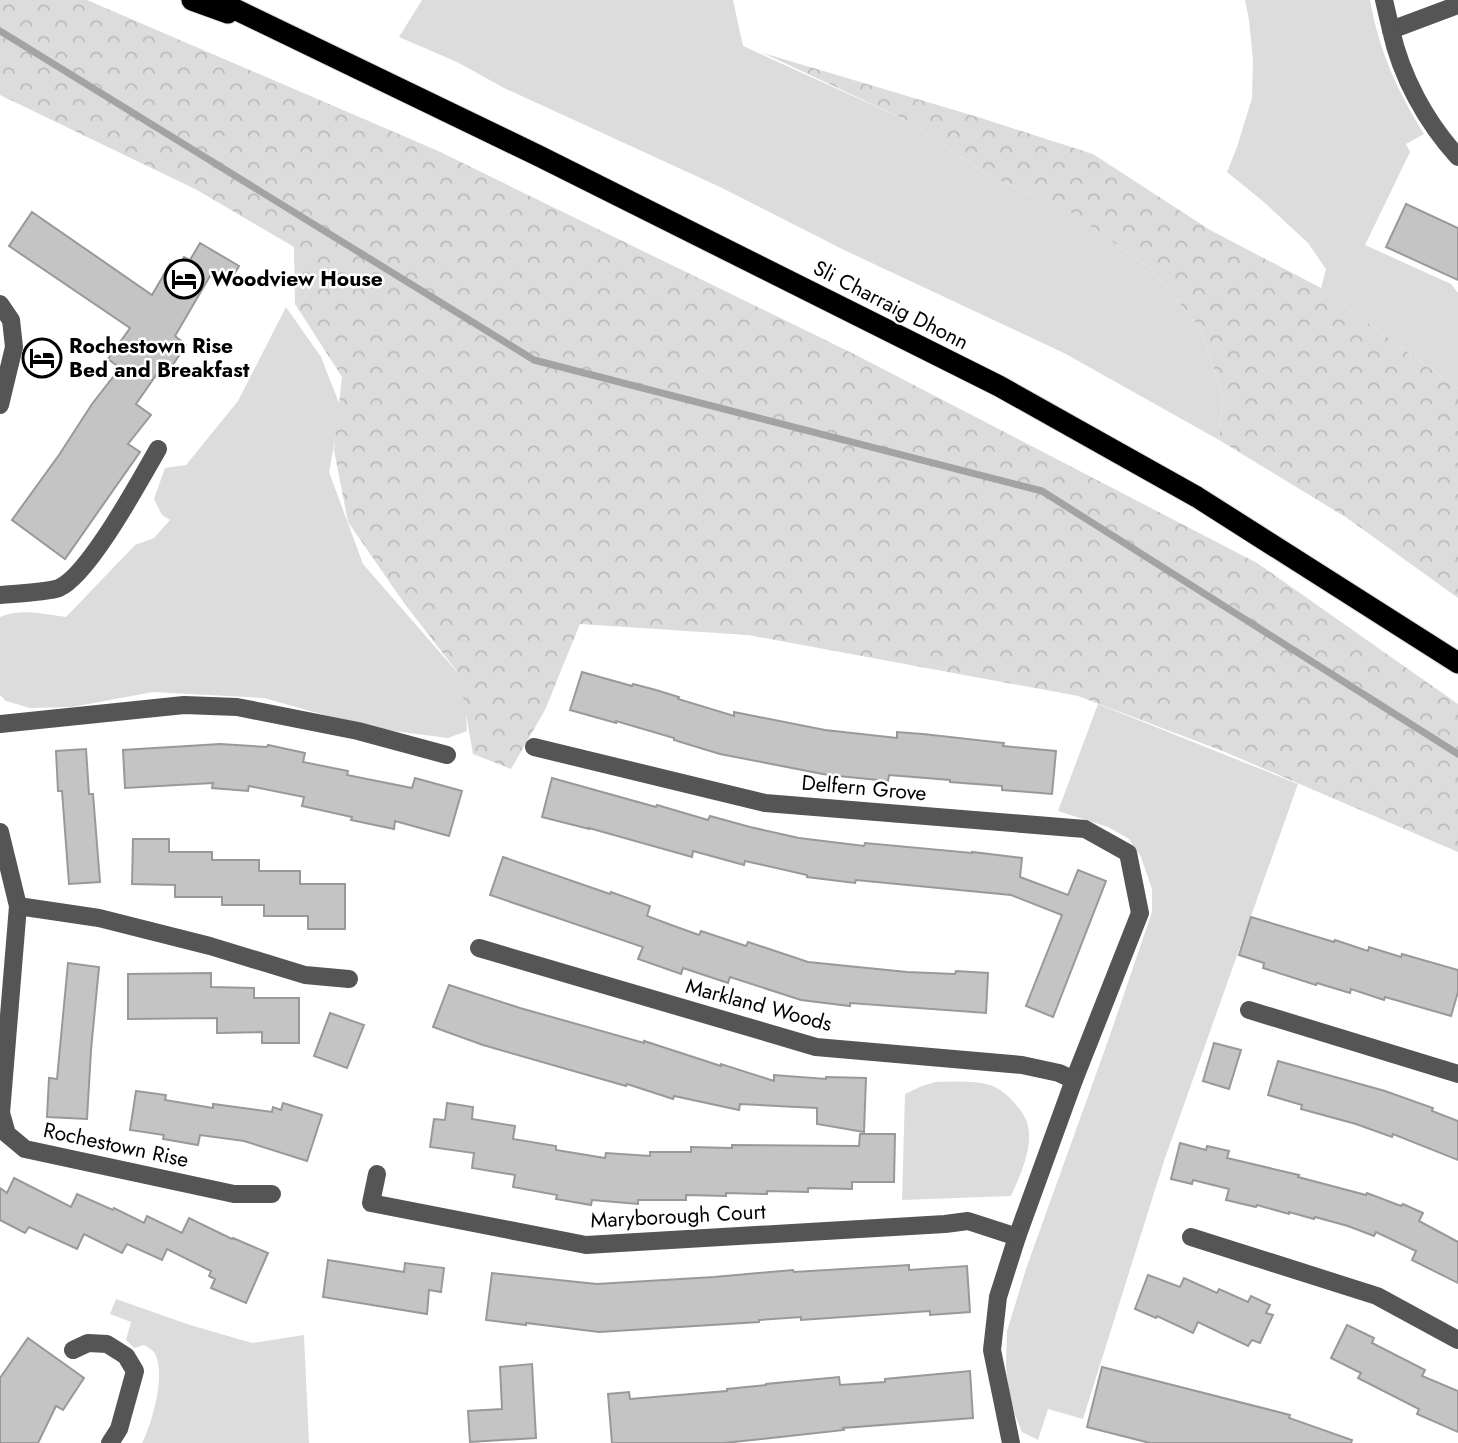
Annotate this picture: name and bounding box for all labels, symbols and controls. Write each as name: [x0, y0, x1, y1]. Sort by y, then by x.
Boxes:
street label: Sli Charraig Dhonn: [808, 253, 974, 357]
hotel icon: Woodview House: [163, 258, 205, 300]
place label: Woodview House: [211, 264, 383, 294]
place label: Rochestown Rise Bed and Breakfast: [69, 331, 250, 385]
hotel icon: Rochestown Rise Bed and Breakfast: [21, 337, 63, 379]
street label: Delfern Grove: [800, 768, 928, 808]
street label: Markland Woods: [683, 971, 835, 1039]
street label: Rochestown Rise: [41, 1115, 192, 1175]
street label: Maryborough Court: [590, 1196, 766, 1236]

